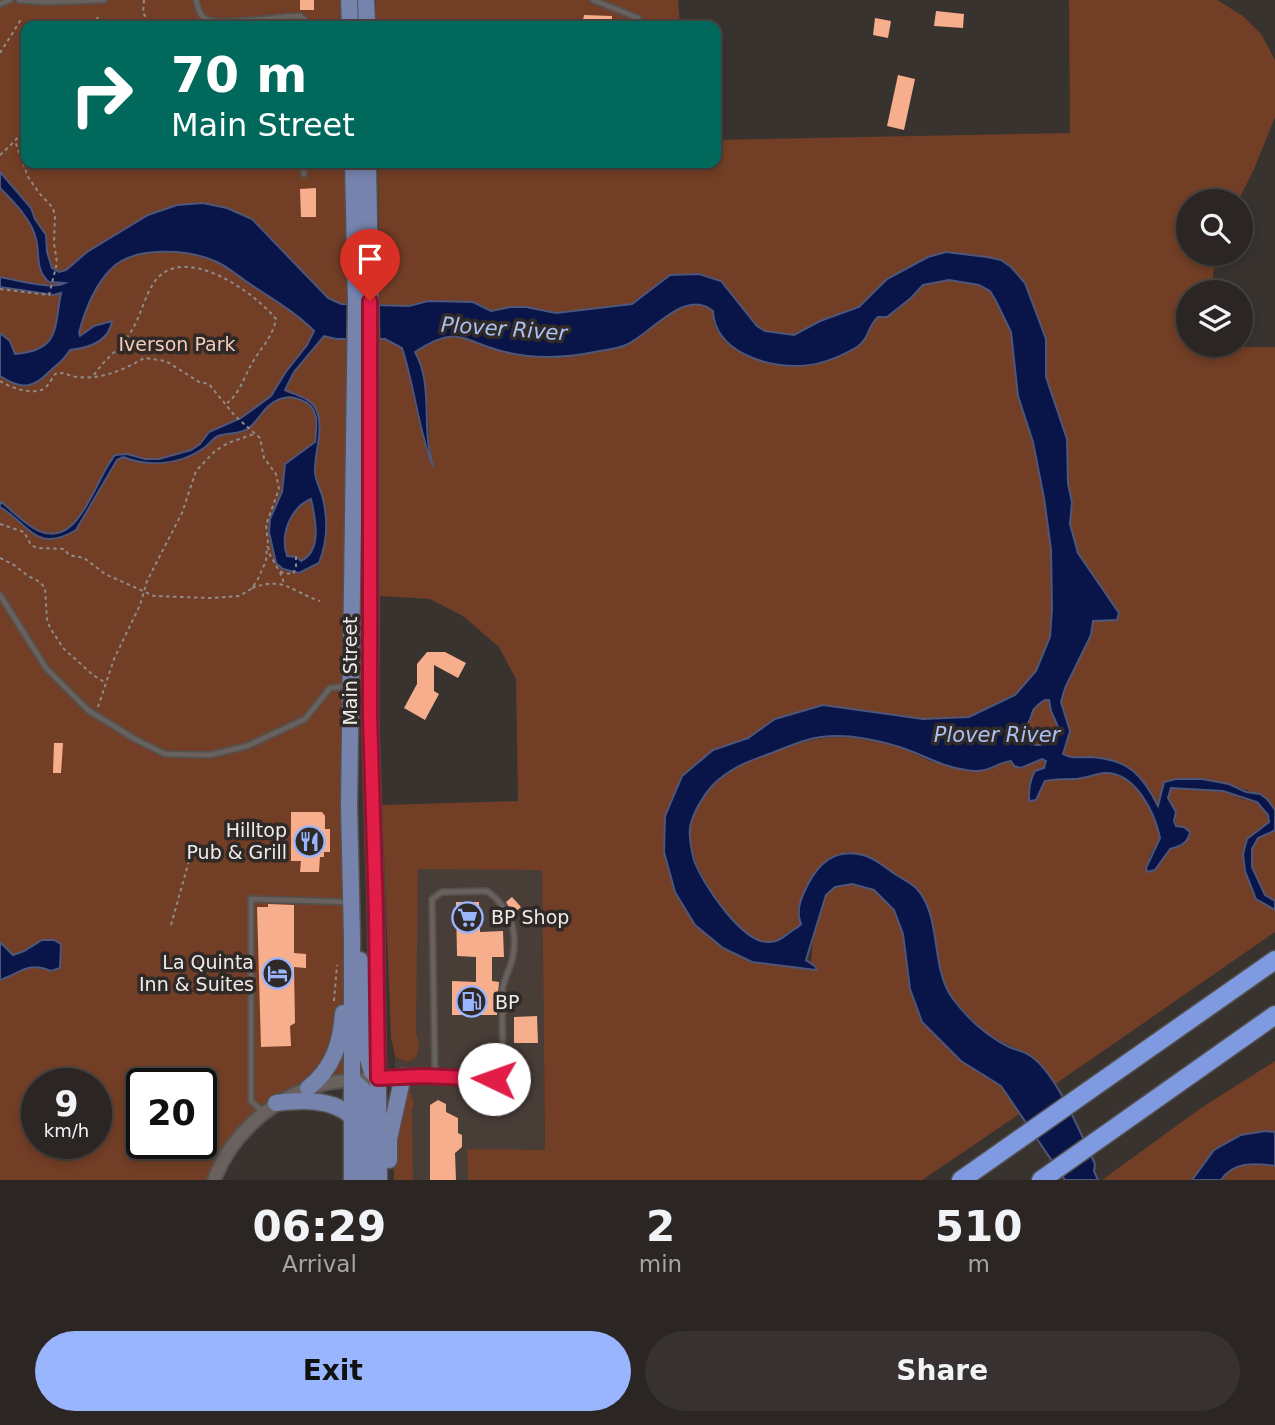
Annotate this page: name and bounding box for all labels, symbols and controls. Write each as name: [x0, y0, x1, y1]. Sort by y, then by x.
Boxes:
text: 70 m: [171, 47, 307, 104]
icon: right: [56, 49, 147, 140]
text: Main Street: [171, 106, 355, 144]
map controls: [1176, 189, 1253, 357]
button: search: [1176, 189, 1253, 266]
pin: [340, 229, 400, 301]
icon: arrive: [351, 240, 389, 278]
button: layers: [1176, 280, 1253, 357]
water label: Plover River: [440, 313, 569, 345]
park label: Iverson Park: [118, 333, 236, 355]
street label: Main Street: [339, 616, 361, 726]
water label: Plover River: [934, 723, 1062, 747]
place label: Hilltop Pub & Grill: [187, 819, 287, 863]
restaurant icon: Hilltop Pub & Grill: [293, 824, 327, 858]
supermarket icon: BP Shop: [451, 900, 485, 934]
place label: BP Shop: [491, 906, 569, 928]
place label: La Quinta Inn & Suites: [139, 951, 254, 995]
hotel icon: La Quinta Inn & Suites: [260, 956, 294, 990]
fuel station icon: BP: [455, 985, 489, 1019]
place label: BP: [495, 991, 520, 1013]
position arrow: [457, 1042, 531, 1116]
speed limit sign: 20: [126, 1068, 217, 1159]
text: 9: [54, 1084, 79, 1124]
text: km/h: [44, 1120, 89, 1141]
text: 06:29: [253, 1202, 386, 1251]
text: 2: [646, 1202, 675, 1251]
text: 510: [935, 1202, 1022, 1251]
text: Arrival: [282, 1251, 357, 1277]
text: min: [639, 1251, 682, 1277]
text: m: [967, 1251, 990, 1277]
button: Exit: [35, 1331, 631, 1411]
button: Share: [645, 1331, 1240, 1411]

